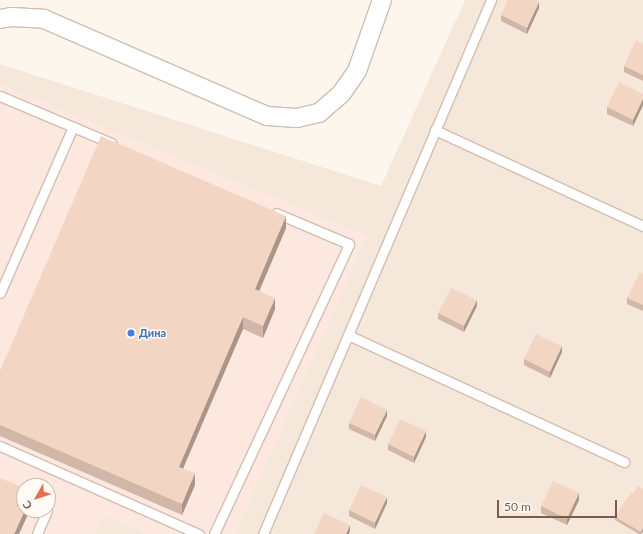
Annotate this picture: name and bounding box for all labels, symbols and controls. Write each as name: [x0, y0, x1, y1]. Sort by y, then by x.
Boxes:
place label: Дина: [139, 326, 166, 340]
marker: Дина: [126, 328, 136, 338]
north arrow: [16, 478, 56, 518]
scale bar: [499, 492, 619, 518]
text: С: [20, 498, 34, 512]
text: 50 m: [504, 499, 531, 514]

